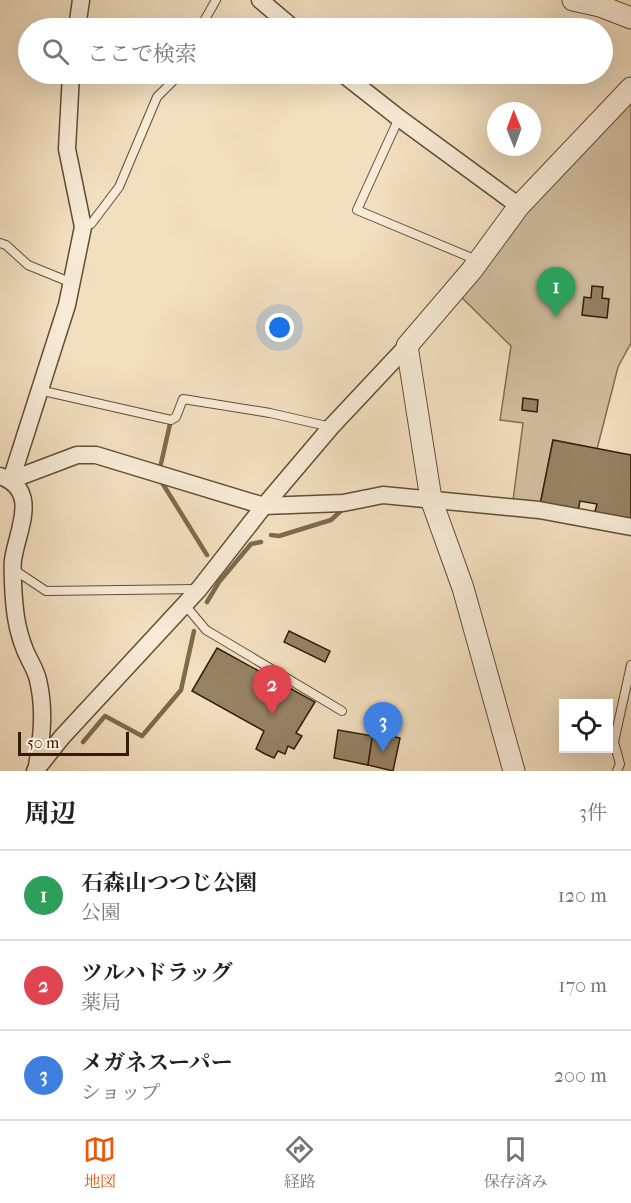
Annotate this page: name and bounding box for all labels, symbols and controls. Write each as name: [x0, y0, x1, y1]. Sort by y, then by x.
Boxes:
search box: [18, 18, 613, 84]
icon: search: [39, 35, 72, 68]
text: ここで検索: [87, 41, 197, 67]
north arrow: [487, 102, 541, 156]
pin: 1: [536, 268, 576, 317]
your location: [265, 313, 294, 342]
pin: 2: [252, 666, 292, 715]
map controls: [559, 699, 613, 753]
button: locate: [559, 699, 613, 753]
pin: 3: [364, 702, 403, 752]
scale bar: [18, 729, 129, 756]
text: 50 m: [27, 733, 59, 752]
text: 周辺: [24, 798, 76, 829]
text: 3件: [579, 801, 607, 824]
text: 石森山つつじ公園: [81, 870, 257, 896]
text: 1: [40, 884, 47, 907]
text: 120 m: [558, 884, 607, 907]
text: 公園: [81, 901, 121, 924]
text: ツルハドラッグ: [81, 960, 233, 986]
text: 2: [38, 974, 49, 997]
text: 170 m: [558, 974, 607, 997]
text: 薬局: [81, 991, 121, 1014]
text: メガネスーパー: [81, 1050, 233, 1076]
text: 3: [39, 1064, 48, 1087]
text: 200 m: [554, 1064, 607, 1087]
text: ショップ: [81, 1081, 161, 1104]
tab: 地図: [83, 1133, 116, 1192]
tab: 経路: [283, 1133, 316, 1192]
tab: 保存済み: [483, 1133, 547, 1192]

